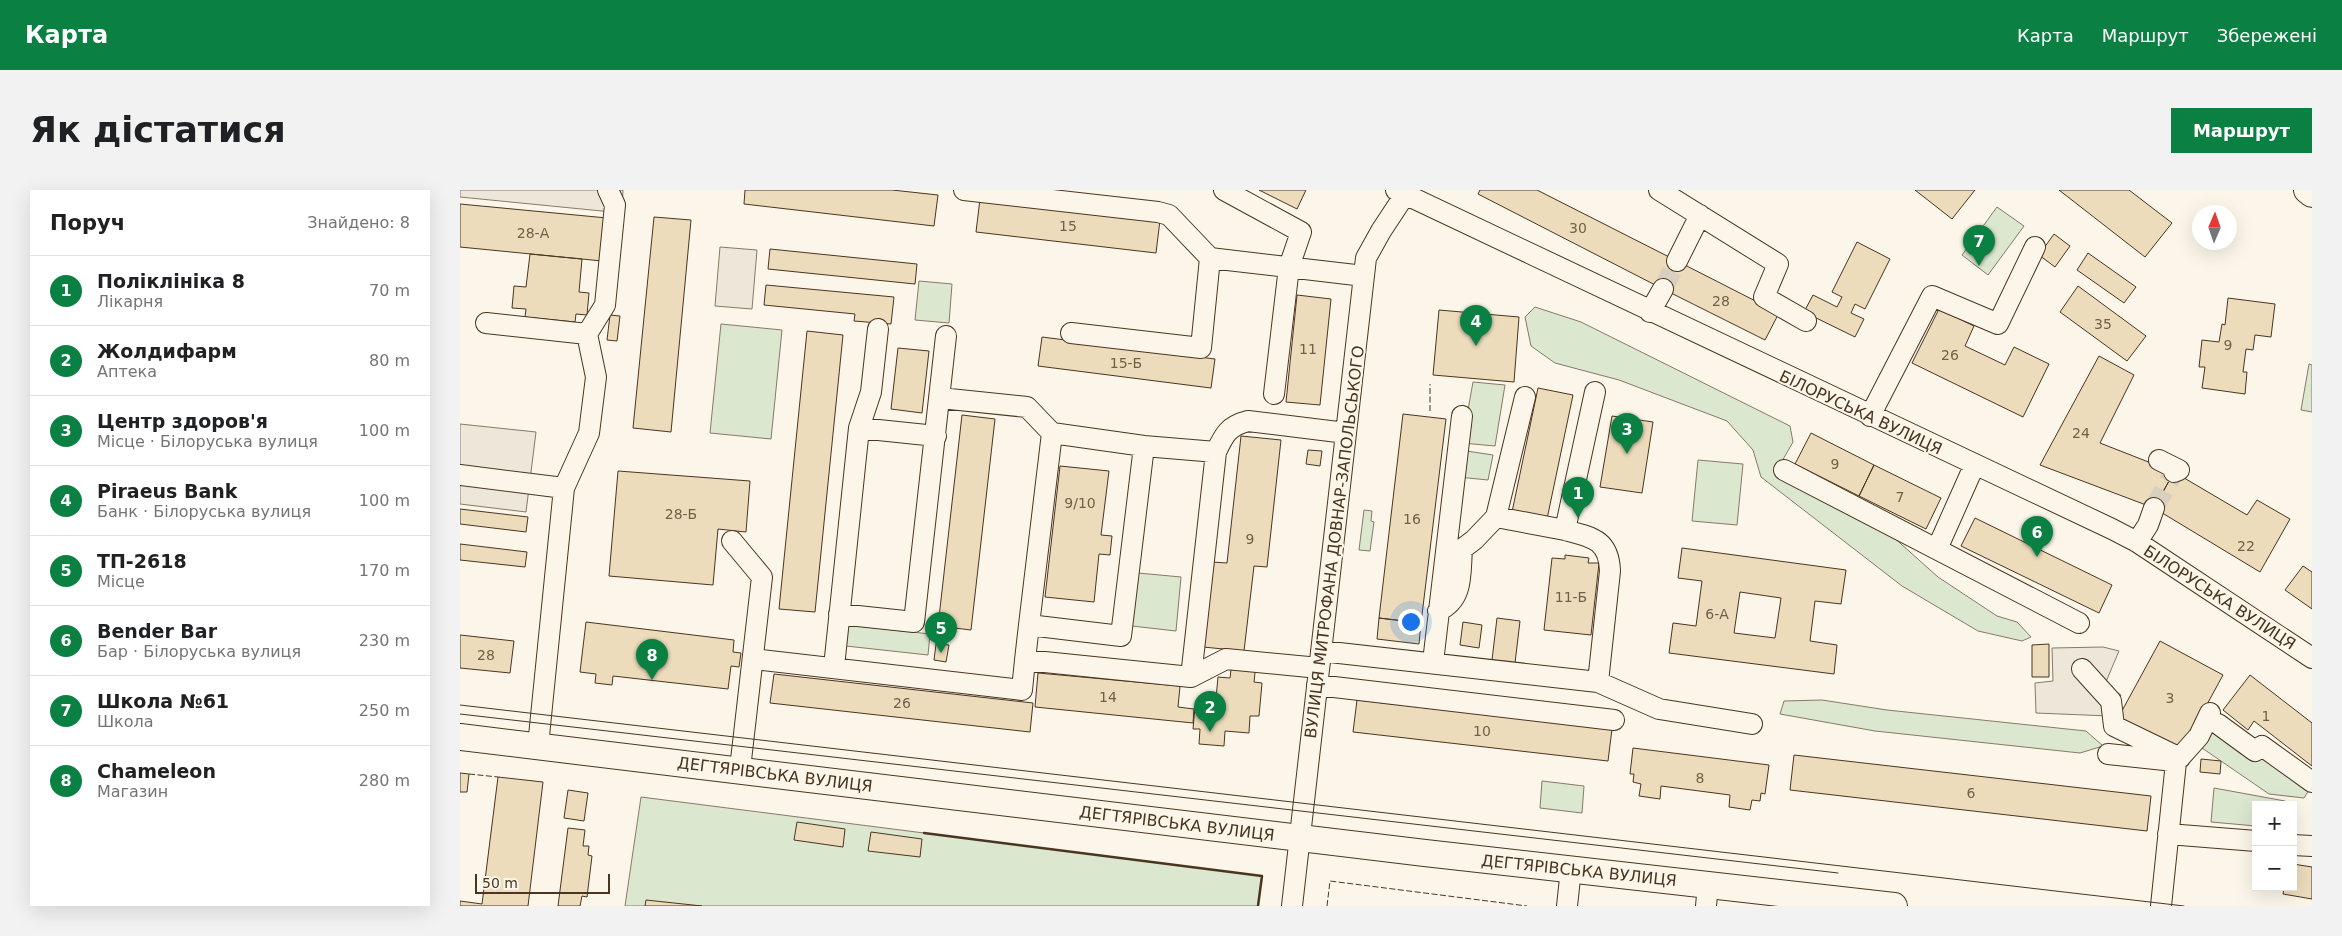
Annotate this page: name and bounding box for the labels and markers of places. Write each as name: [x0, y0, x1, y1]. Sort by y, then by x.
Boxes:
pin: 7: [1963, 225, 1995, 266]
pin: 4: [1460, 305, 1492, 346]
pin: 3: [1611, 413, 1643, 454]
pin: 1: [1562, 477, 1594, 518]
pin: 6: [2021, 516, 2053, 557]
pin: 5: [925, 612, 957, 653]
pin: 8: [636, 639, 668, 680]
pin: 2: [1194, 691, 1226, 732]

